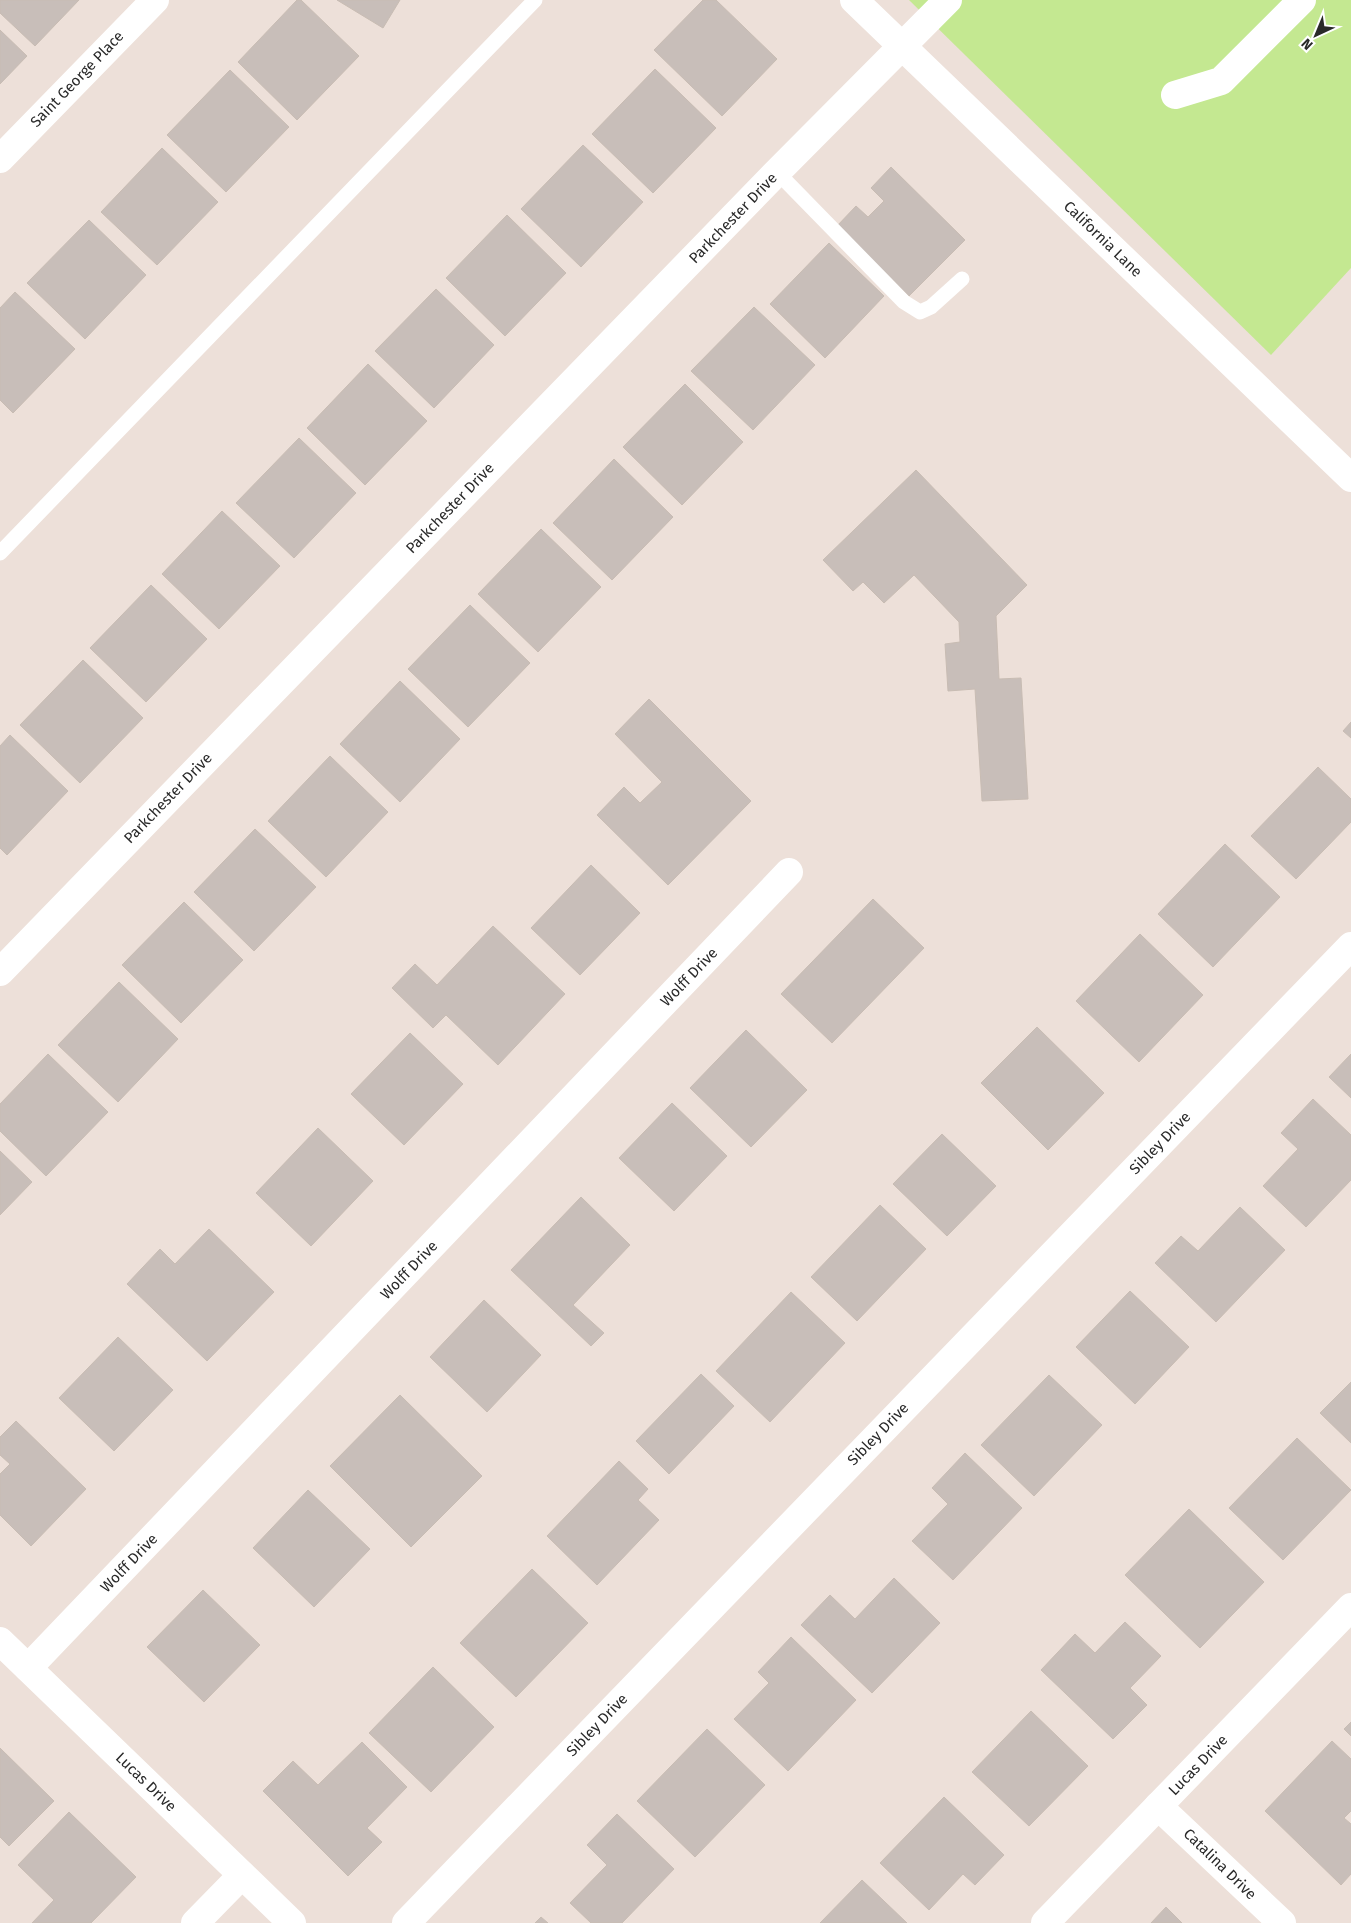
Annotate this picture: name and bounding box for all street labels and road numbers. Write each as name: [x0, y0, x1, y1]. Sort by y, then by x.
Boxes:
street label: Saint George Place: [27, 27, 127, 131]
street label: Parkchester Drive: [685, 169, 781, 267]
street label: California Lane: [1060, 197, 1146, 281]
street label: Parkchester Drive: [402, 459, 498, 557]
street label: Parkchester Drive: [120, 749, 216, 847]
street label: Wolff Drive: [657, 944, 721, 1010]
street label: Sibley Drive: [1126, 1108, 1194, 1178]
street label: Wolff Drive: [377, 1237, 441, 1303]
street label: Sibley Drive: [844, 1399, 912, 1469]
street label: Wolff Drive: [97, 1530, 161, 1596]
street label: Sibley Drive: [563, 1690, 631, 1760]
street label: Lucas Drive: [1165, 1731, 1231, 1799]
street label: Lucas Drive: [112, 1749, 180, 1815]
street label: Catalina Drive: [1180, 1825, 1260, 1903]

